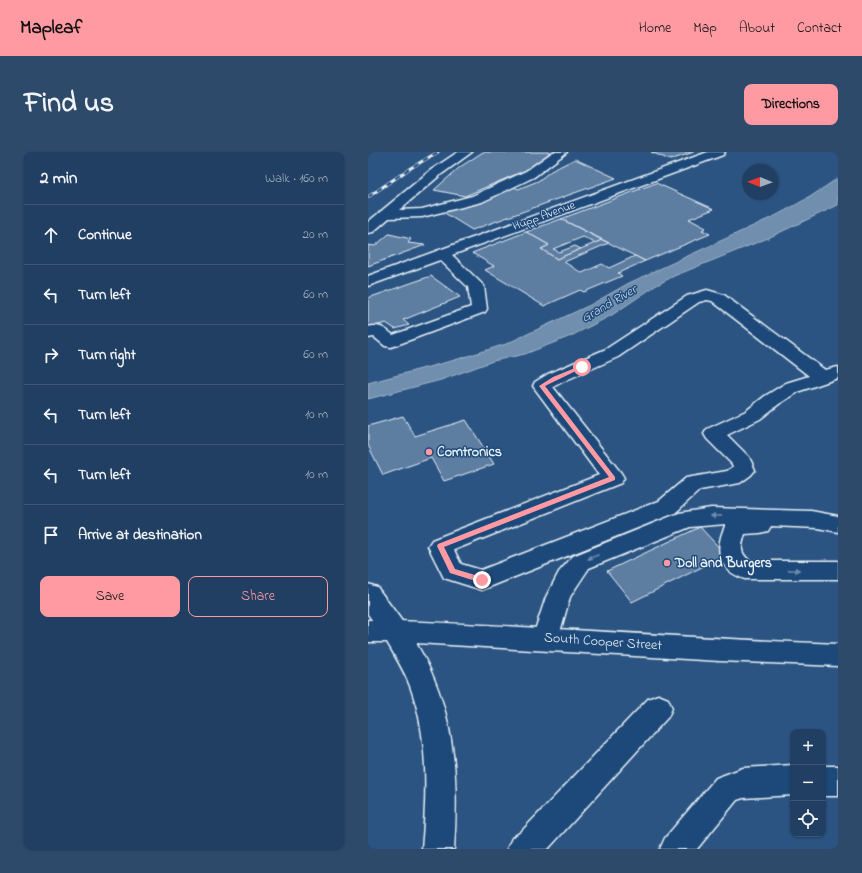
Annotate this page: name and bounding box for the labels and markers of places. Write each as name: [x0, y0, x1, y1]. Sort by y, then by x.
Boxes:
place label: Comtronics: [437, 442, 502, 463]
marker: Comtronics: [424, 447, 434, 457]
place label: Doll and Burgers: [674, 553, 772, 576]
marker: Doll and Burgers: [662, 558, 672, 568]

